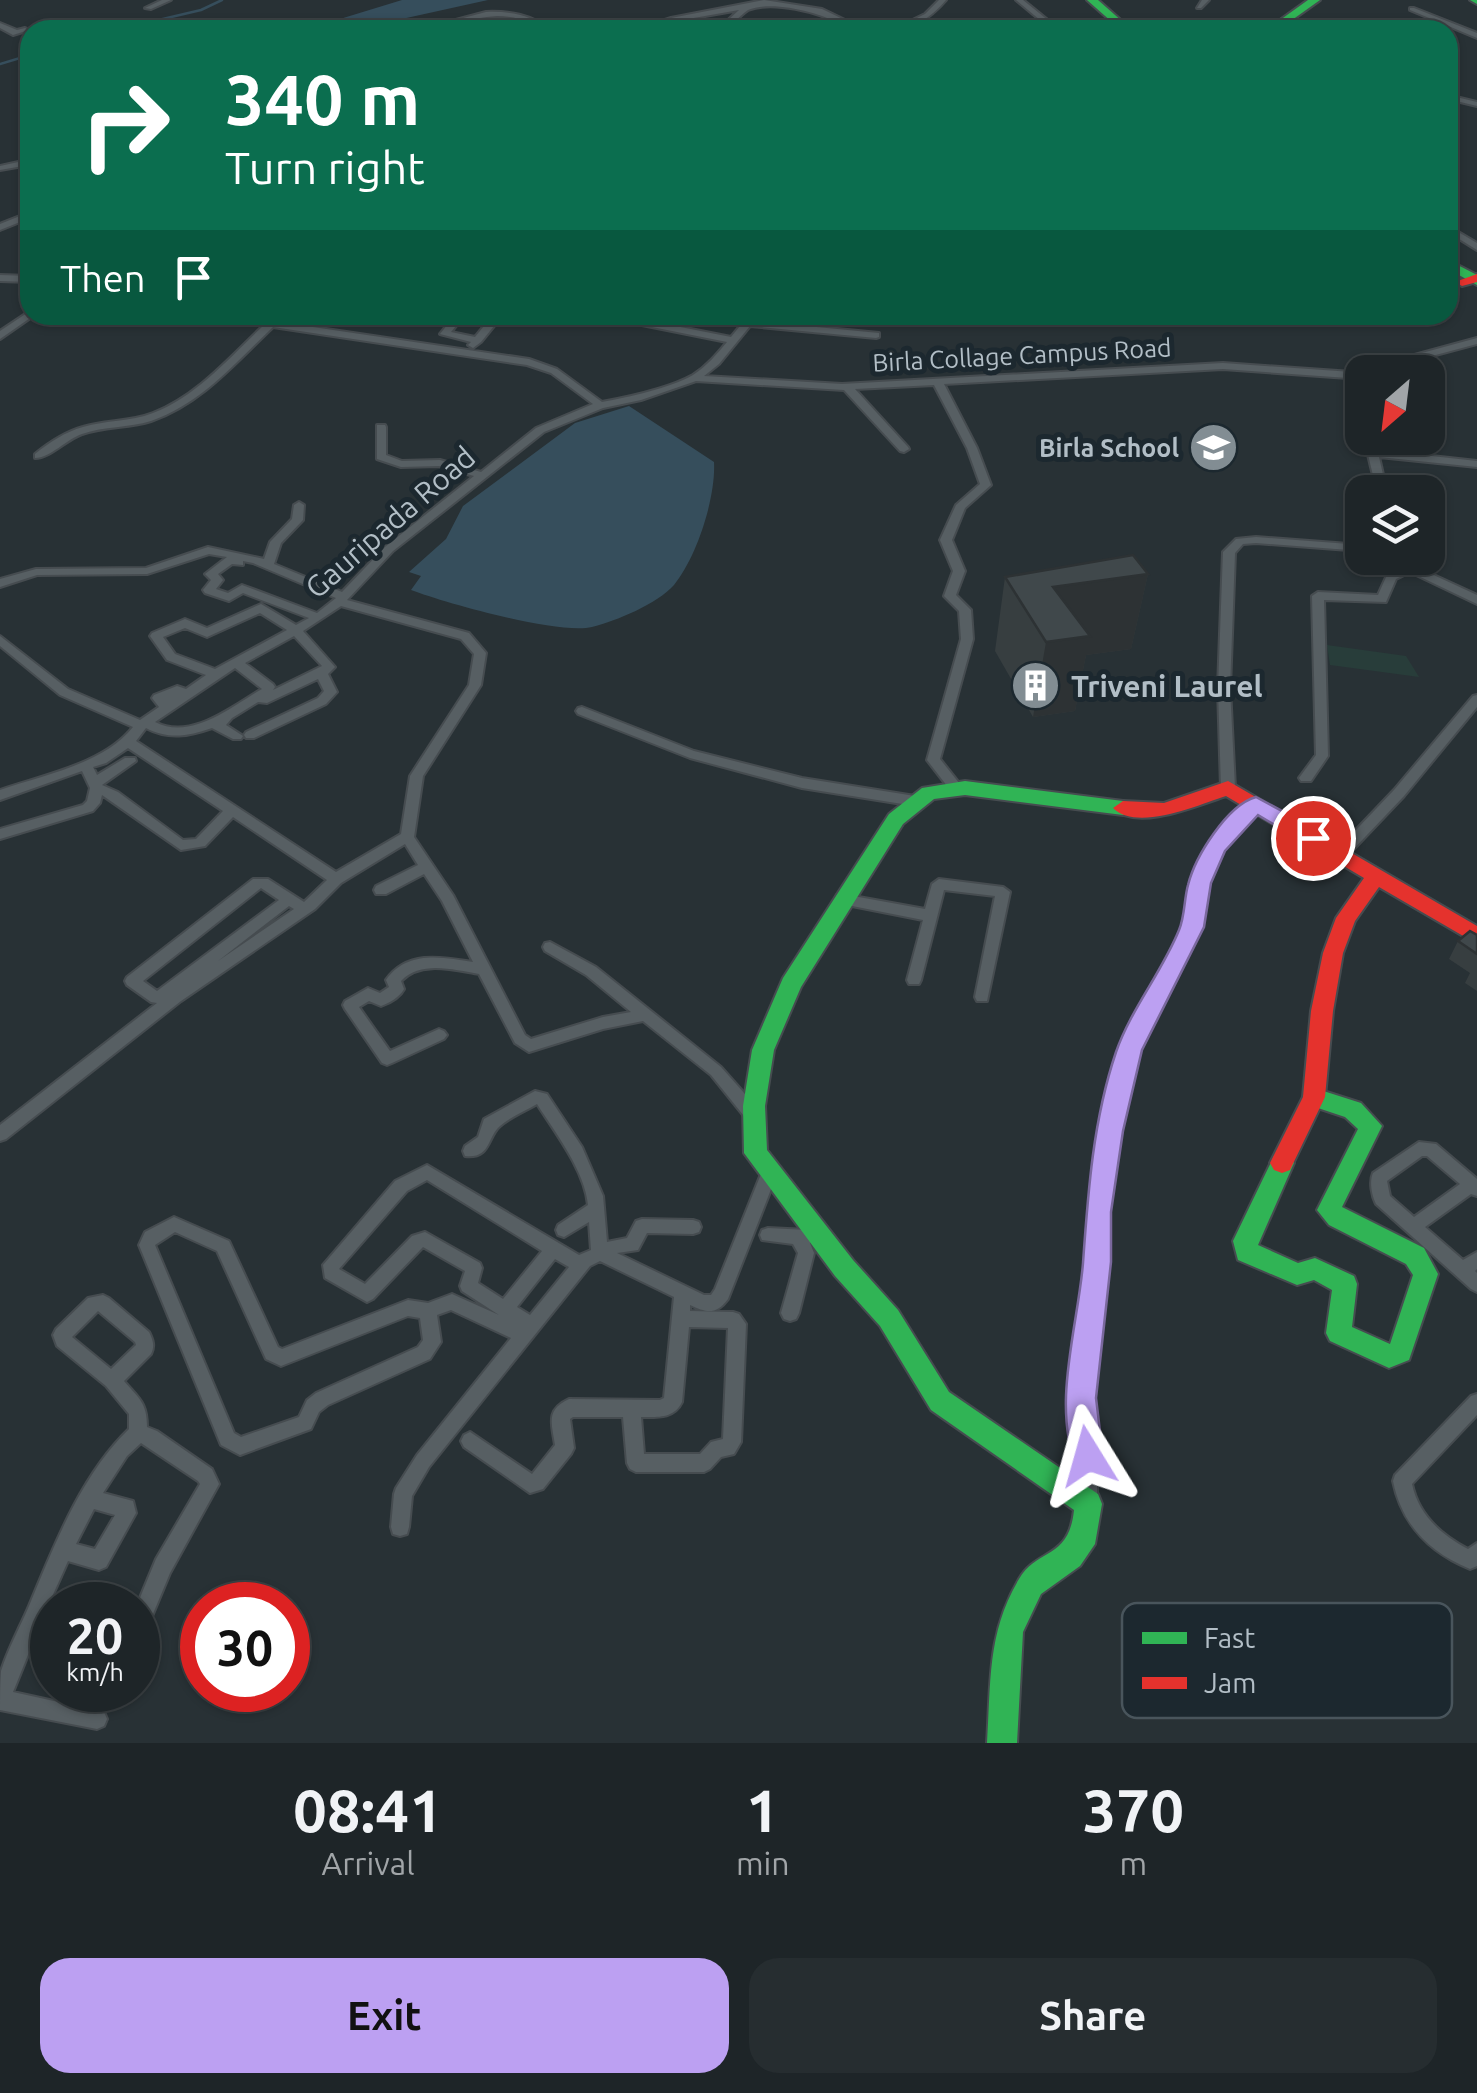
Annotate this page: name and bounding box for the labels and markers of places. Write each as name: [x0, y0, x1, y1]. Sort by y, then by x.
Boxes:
school or university icon: Birla School: [1188, 422, 1240, 474]
place label: Birla School: [1039, 434, 1179, 462]
building icon: Triveni Laurel: [1010, 660, 1062, 712]
place label: Triveni Laurel: [1071, 669, 1263, 703]
pin: [1271, 796, 1356, 881]

